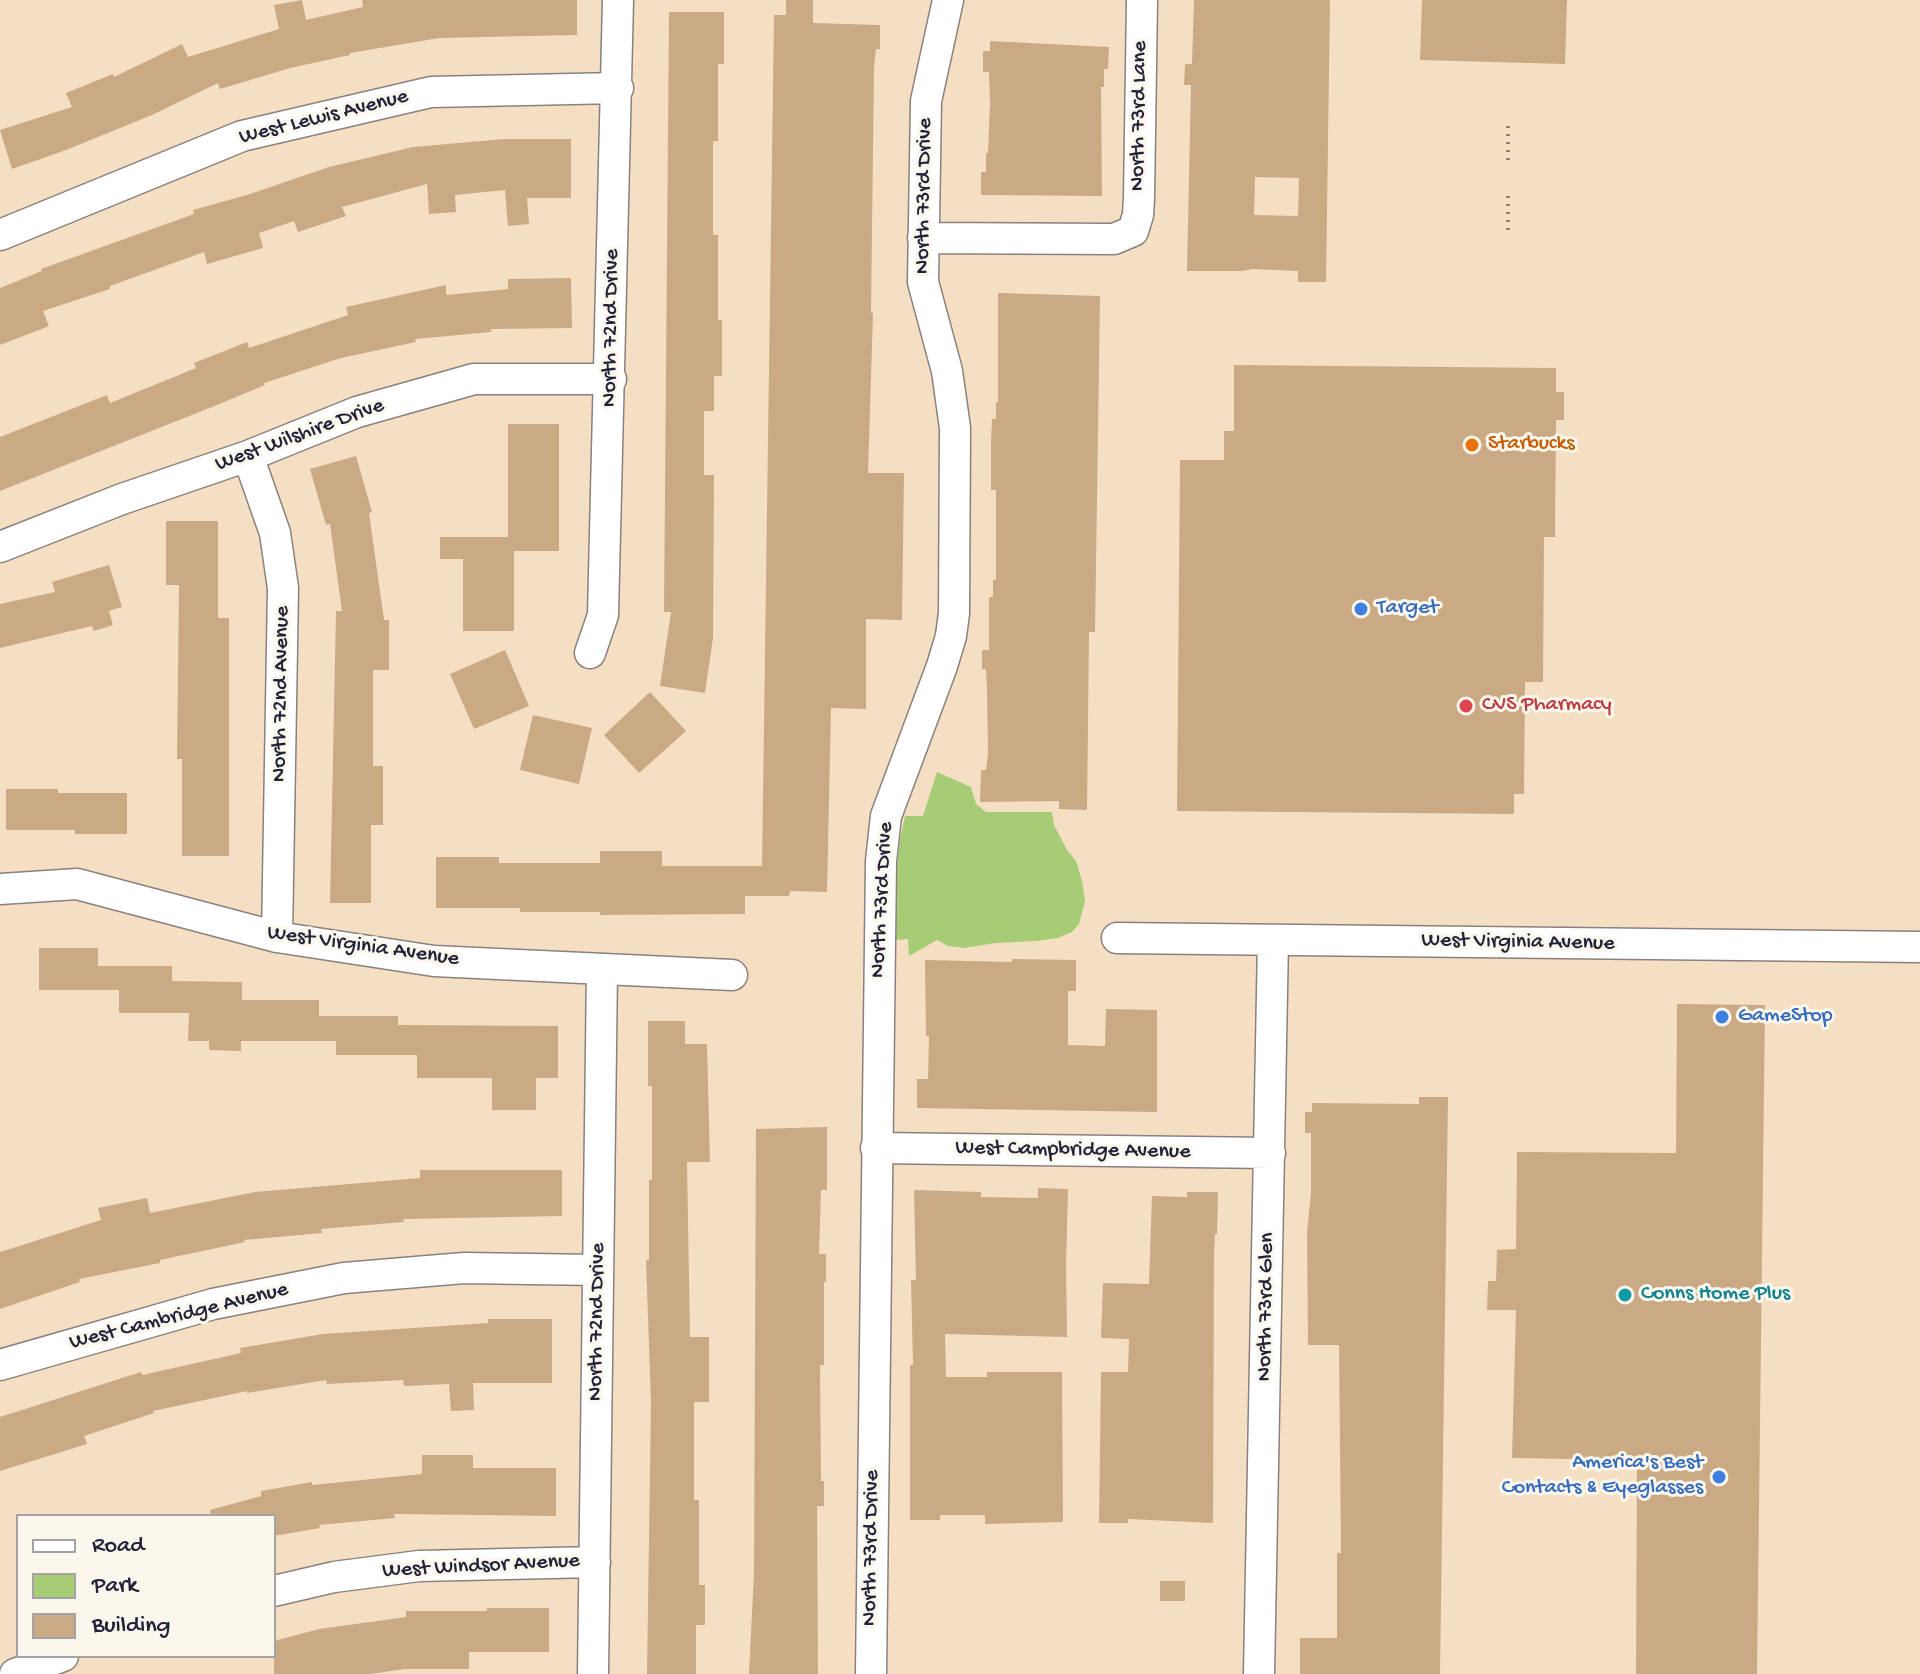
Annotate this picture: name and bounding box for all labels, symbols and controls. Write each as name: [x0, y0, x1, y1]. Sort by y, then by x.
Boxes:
street label: North 73rd Lane: [1125, 41, 1155, 191]
street label: West Lewis Avenue: [237, 84, 411, 152]
street label: North 73rd Drive: [910, 118, 940, 274]
street label: North 72nd Drive: [597, 249, 627, 407]
street label: West Wilshire Drive: [212, 393, 388, 479]
place label: Starbucks: [1488, 432, 1575, 458]
marker: Starbucks: [1463, 436, 1481, 454]
place label: Target: [1377, 596, 1438, 622]
marker: Target: [1352, 600, 1370, 618]
street label: North 72nd Avenue: [267, 606, 297, 782]
place label: CVS Pharmacy: [1482, 693, 1612, 719]
marker: CVS Pharmacy: [1457, 697, 1475, 715]
street label: North 73rd Drive: [866, 821, 900, 979]
street label: West Virginia Avenue: [265, 920, 461, 974]
street label: West Virginia Avenue: [1421, 928, 1615, 958]
place label: GameStop: [1738, 1004, 1832, 1030]
marker: GameStop: [1713, 1008, 1731, 1026]
street label: West Campbridge Avenue: [955, 1136, 1191, 1166]
street label: North 73rd Glen: [1253, 1232, 1281, 1382]
street label: North 72nd Drive: [583, 1243, 613, 1401]
street label: West Cambridge Avenue: [67, 1277, 291, 1357]
place label: Conns Home Plus: [1641, 1282, 1790, 1308]
marker: Conns Home Plus: [1616, 1286, 1634, 1304]
place label: America's Best Contacts & Eyeglasses: [1502, 1451, 1703, 1502]
marker: America's Best Contacts & Eyeglasses: [1710, 1468, 1728, 1486]
street label: North 73rd Drive: [857, 1470, 887, 1626]
legend: [16, 1514, 276, 1658]
text: Road: [92, 1532, 144, 1561]
street label: West Windsor Avenue: [382, 1549, 580, 1585]
text: Park: [92, 1572, 138, 1601]
text: Building: [92, 1612, 170, 1641]

